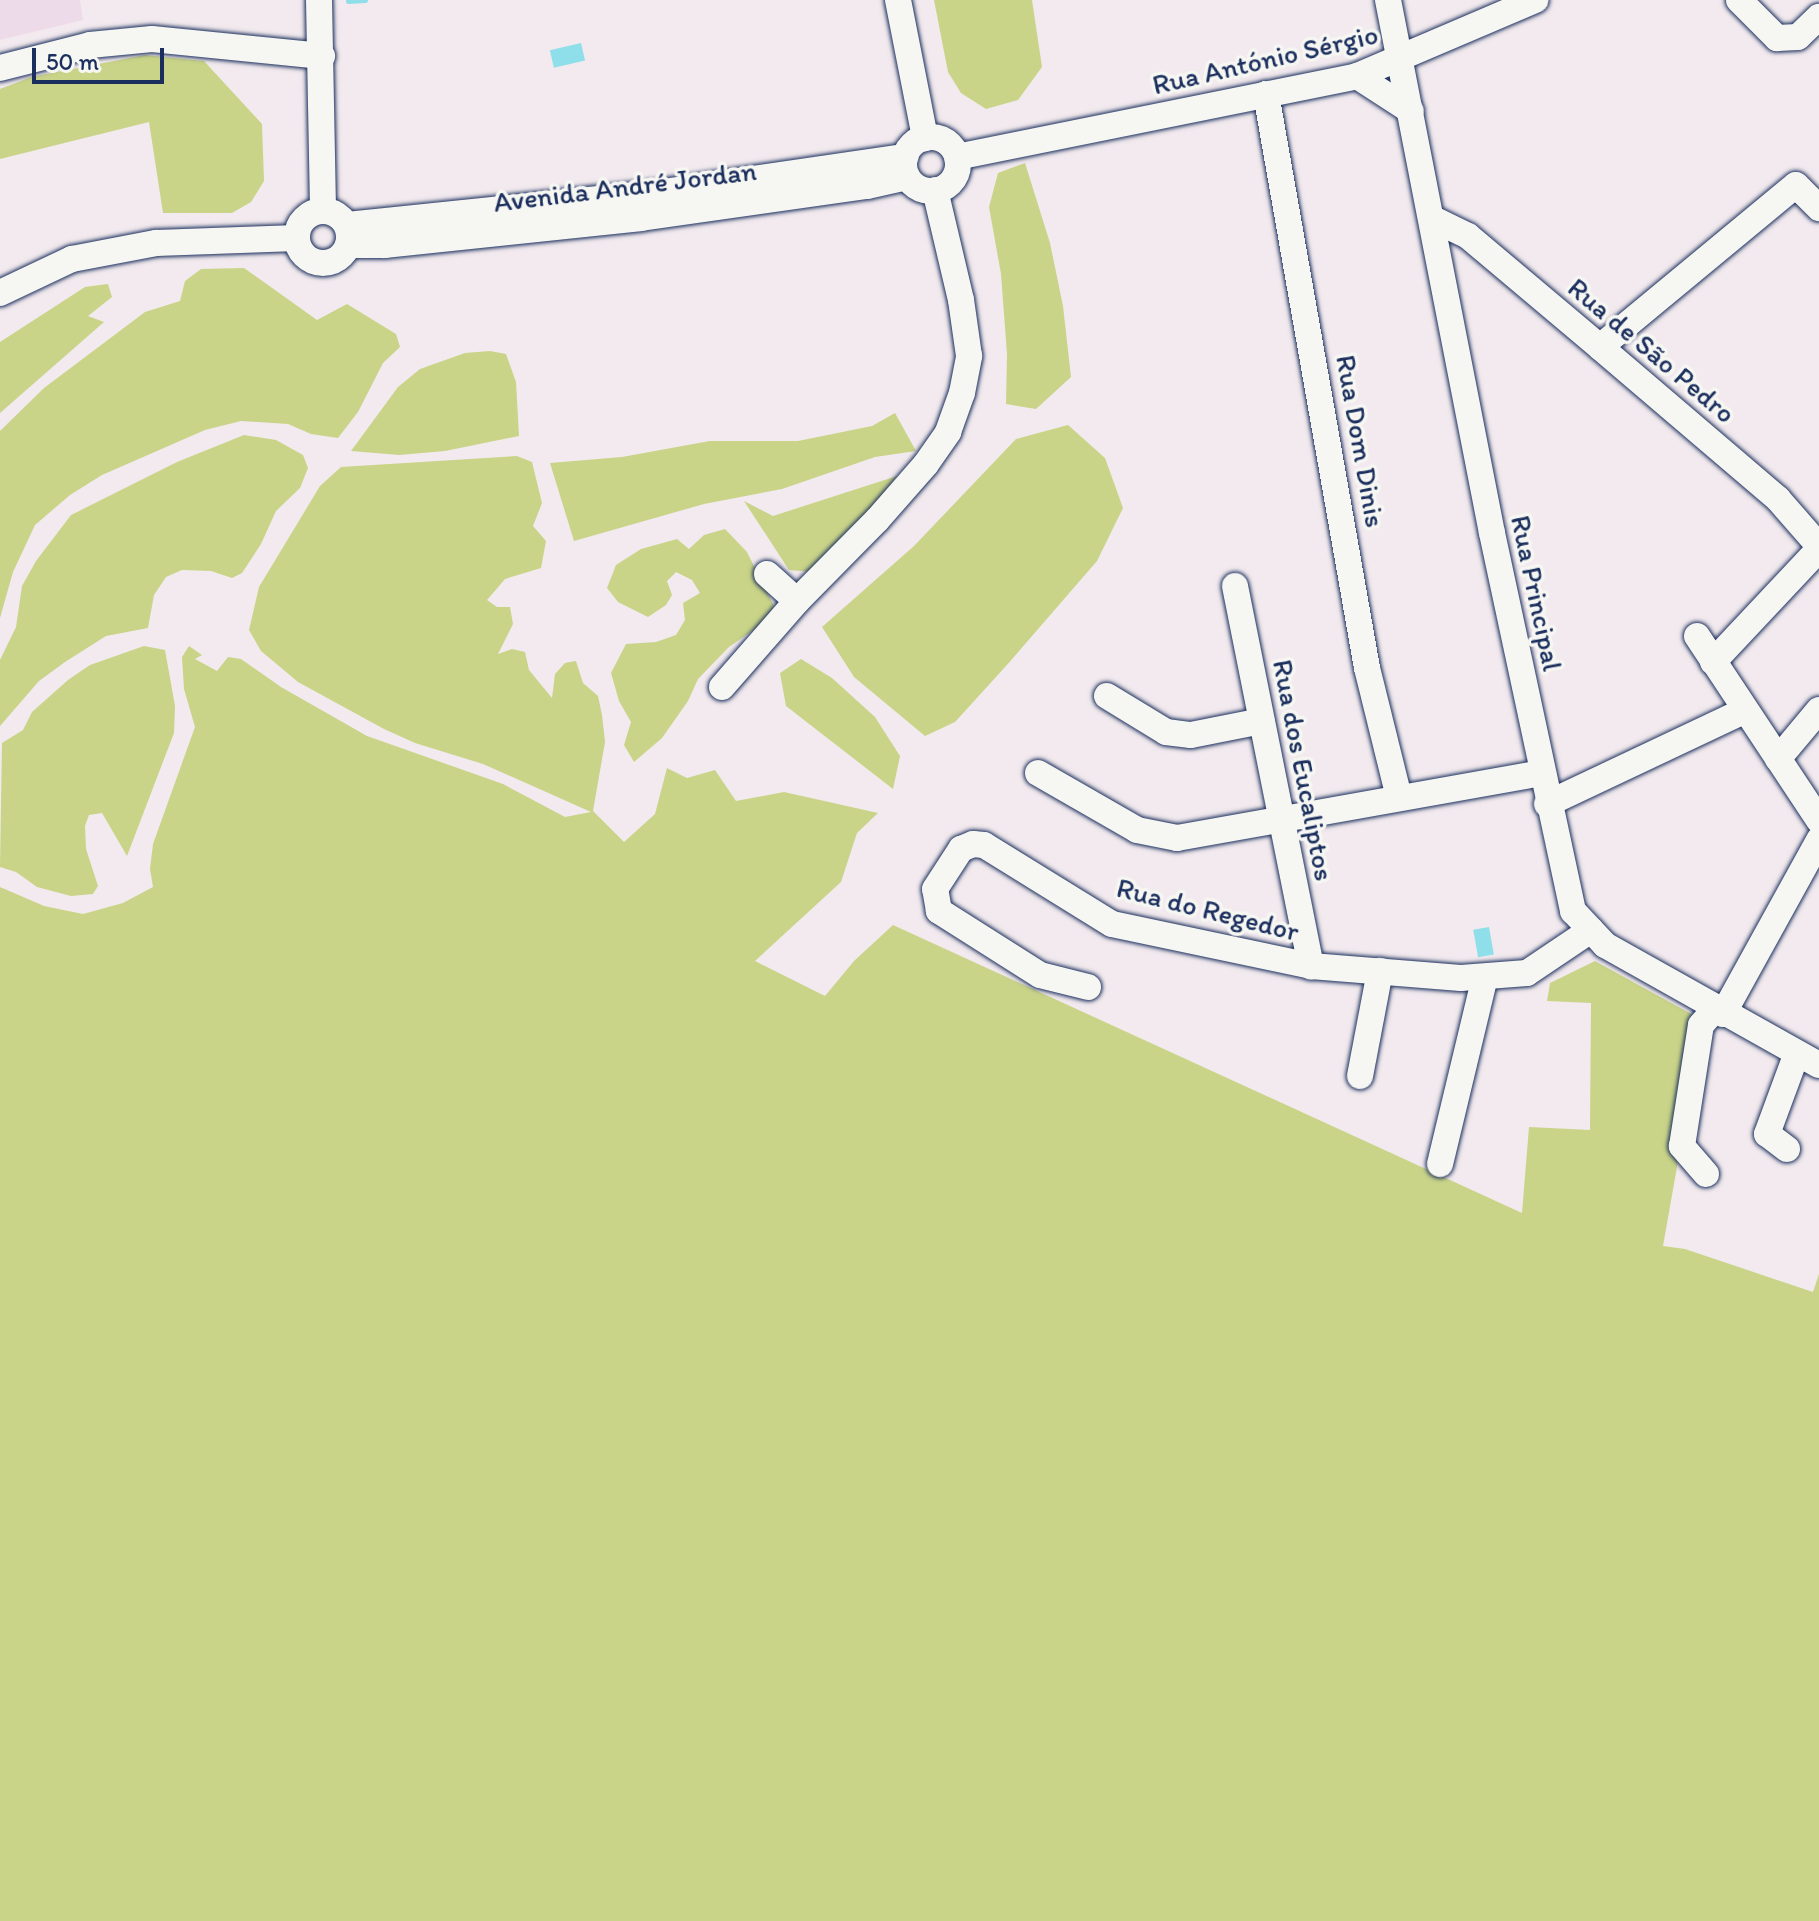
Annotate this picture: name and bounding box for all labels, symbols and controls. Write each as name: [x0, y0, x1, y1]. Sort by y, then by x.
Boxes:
street label: Rua António Sérgio: [1149, 17, 1381, 101]
scale bar: [36, 32, 168, 82]
text: 50 m: [46, 47, 99, 76]
street label: Avenida André Jordan: [492, 153, 758, 219]
street label: Rua de São Pedro: [1562, 271, 1742, 429]
street label: Rua Dom Dinis: [1329, 351, 1393, 531]
street label: Rua Principal: [1504, 512, 1570, 674]
street label: Rua dos Eucaliptos: [1266, 656, 1342, 884]
street label: Rua do Regedor: [1113, 870, 1303, 948]

